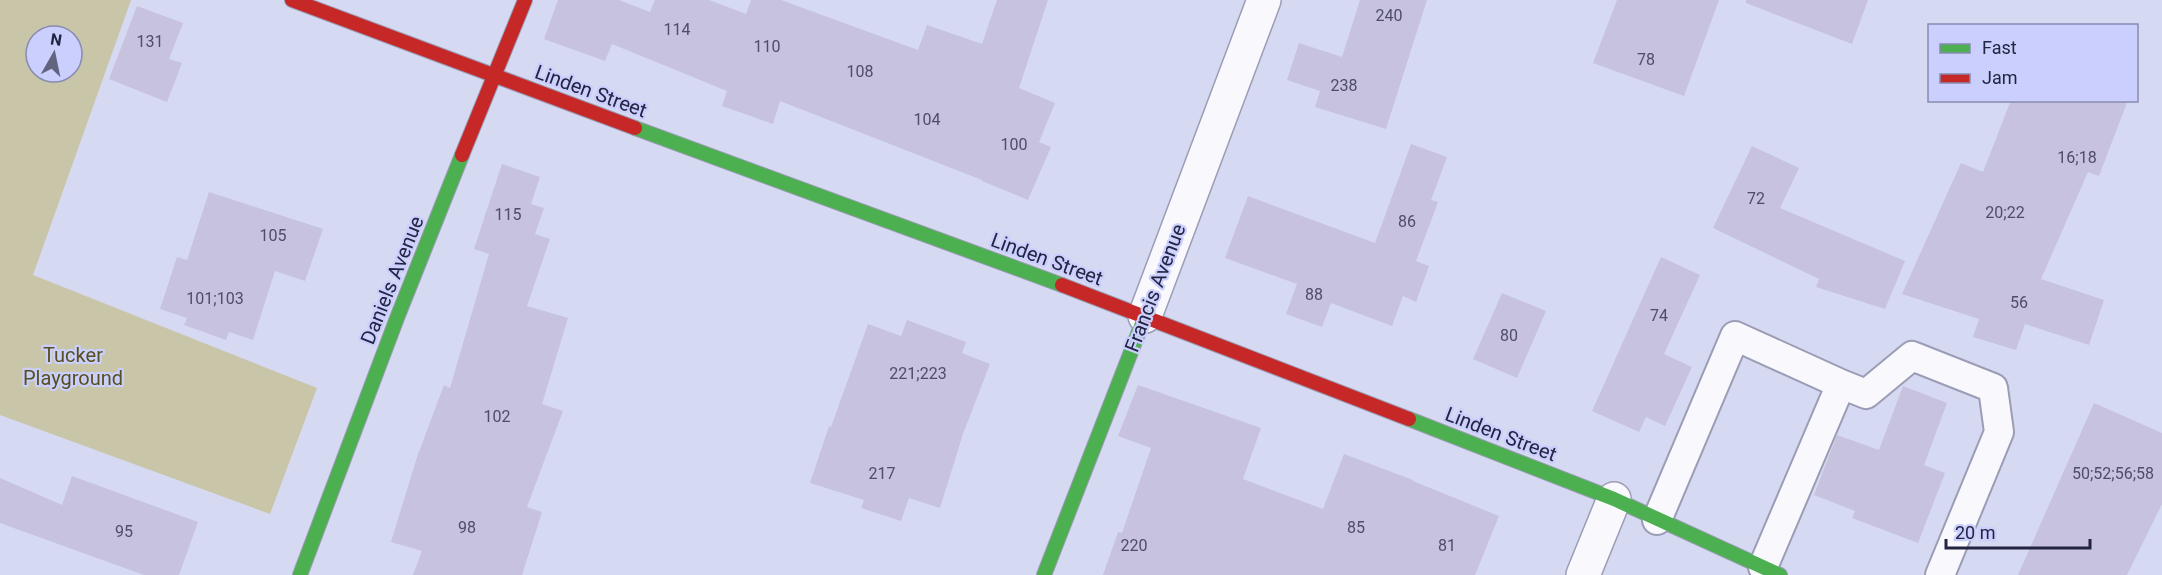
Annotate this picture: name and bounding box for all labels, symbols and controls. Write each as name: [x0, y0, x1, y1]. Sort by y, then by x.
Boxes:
house number: 240: [1376, 6, 1402, 25]
house number: 114: [664, 20, 690, 39]
north arrow: [24, 24, 84, 84]
legend: [1928, 24, 2138, 102]
text: N: [49, 29, 63, 50]
house number: 131: [137, 32, 163, 51]
house number: 110: [754, 37, 780, 56]
text: Fast: [1982, 37, 2017, 58]
house number: 78: [1637, 50, 1655, 69]
street label: Linden Street: [532, 60, 650, 122]
house number: 108: [847, 62, 873, 81]
text: Jam: [1982, 67, 2018, 88]
house number: 238: [1331, 76, 1357, 95]
house number: 104: [914, 110, 940, 129]
house number: 100: [1001, 135, 1027, 154]
house number: 16;18: [2057, 148, 2097, 167]
house number: 72: [1747, 189, 1765, 208]
house number: 20;22: [1985, 203, 2025, 222]
house number: 115: [495, 205, 521, 224]
street label: Daniels Avenue: [355, 212, 429, 348]
house number: 86: [1398, 212, 1416, 231]
street label: Francis Avenue: [1120, 221, 1190, 355]
house number: 105: [260, 226, 286, 245]
street label: Linden Street: [988, 228, 1106, 290]
house number: 88: [1305, 285, 1323, 304]
house number: 101;103: [186, 289, 244, 308]
house number: 56: [2010, 293, 2028, 312]
house number: 74: [1650, 306, 1668, 325]
house number: 80: [1500, 326, 1518, 345]
park label: Tucker Playground: [23, 343, 123, 390]
house number: 221;223: [889, 364, 947, 383]
street label: Linden Street: [1442, 402, 1560, 466]
house number: 102: [484, 407, 510, 426]
house number: 217: [869, 464, 895, 483]
house number: 50;52;56;58: [2072, 464, 2154, 483]
scale bar: [1946, 512, 2090, 550]
house number: 98: [458, 518, 476, 537]
house number: 85: [1347, 518, 1365, 537]
house number: 95: [115, 522, 133, 541]
text: 20 m: [1955, 522, 1995, 543]
house number: 220: [1121, 536, 1147, 555]
house number: 81: [1438, 536, 1456, 555]

